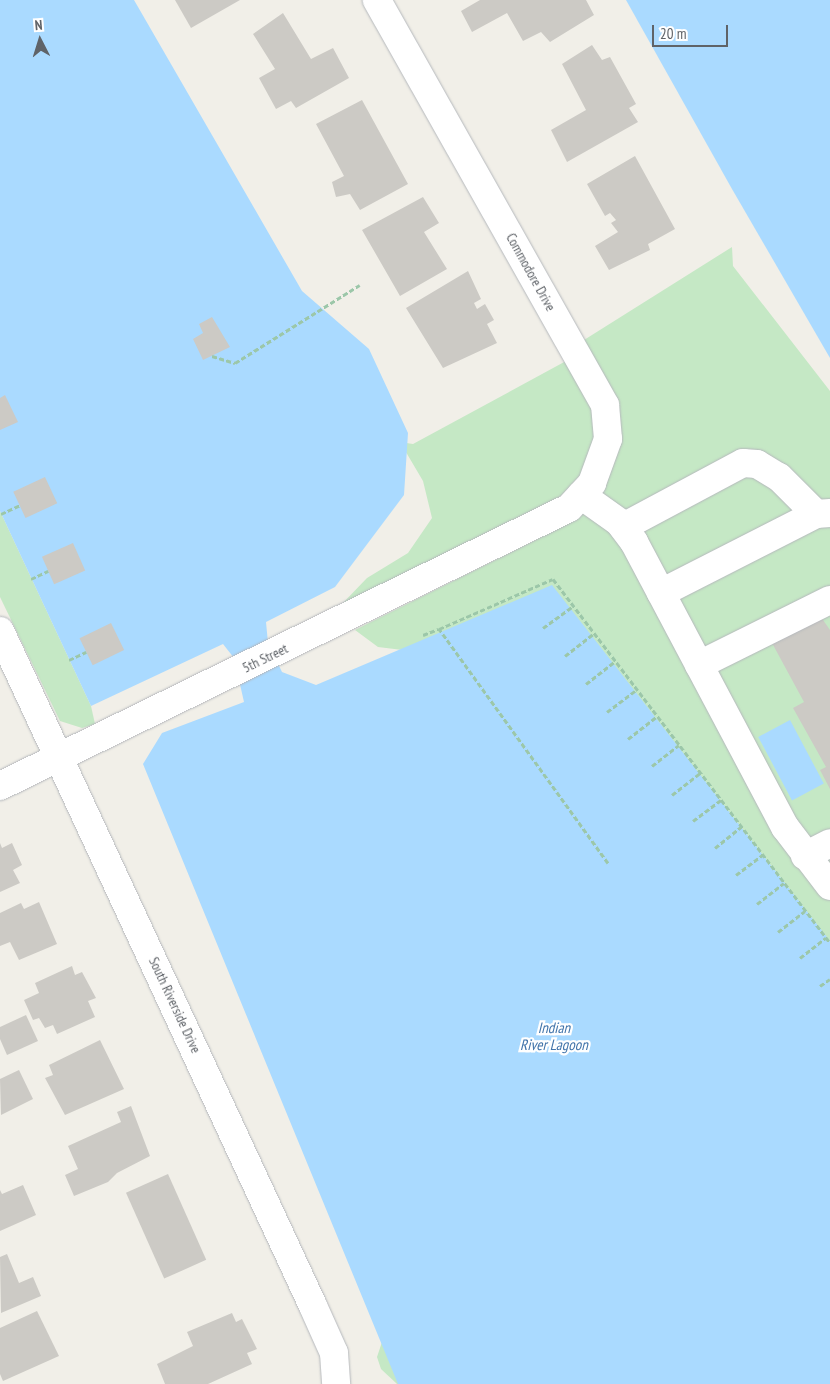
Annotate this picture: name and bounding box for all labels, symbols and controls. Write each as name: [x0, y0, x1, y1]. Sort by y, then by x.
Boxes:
north arrow: [15, 15, 65, 65]
scale bar: [655, 15, 731, 47]
text: N: [34, 16, 43, 34]
text: 20 m: [660, 24, 686, 43]
street label: Commodore Drive: [503, 230, 559, 314]
street label: 5th Street: [240, 640, 290, 676]
street label: South Riverside Drive: [145, 954, 205, 1056]
water label: Indian River Lagoon: [520, 1018, 588, 1053]

